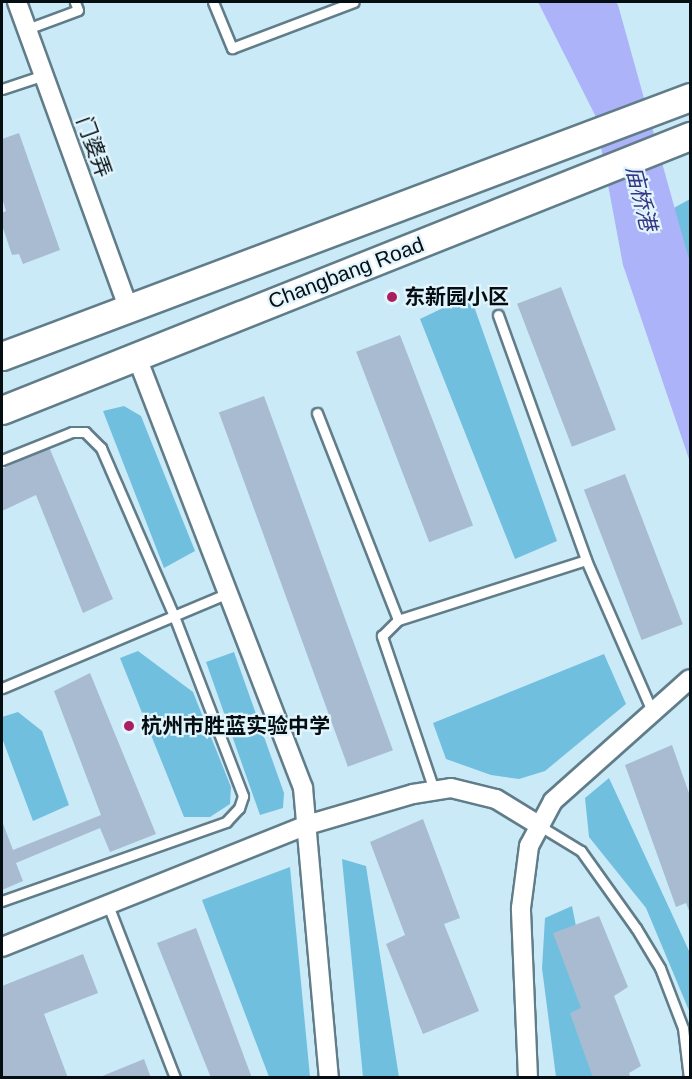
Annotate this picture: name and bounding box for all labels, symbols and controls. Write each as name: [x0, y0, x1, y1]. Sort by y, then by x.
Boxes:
street label: 门婆弄: [71, 113, 117, 181]
water label: 庙桥港: [620, 163, 662, 233]
street label: Changbang Road: [265, 232, 427, 314]
place label: 东新园小区: [404, 284, 509, 310]
marker: 东新园小区: [385, 290, 399, 304]
place label: 杭州市胜蓝实验中学: [141, 713, 330, 739]
marker: 杭州市胜蓝实验中学: [122, 719, 136, 733]

